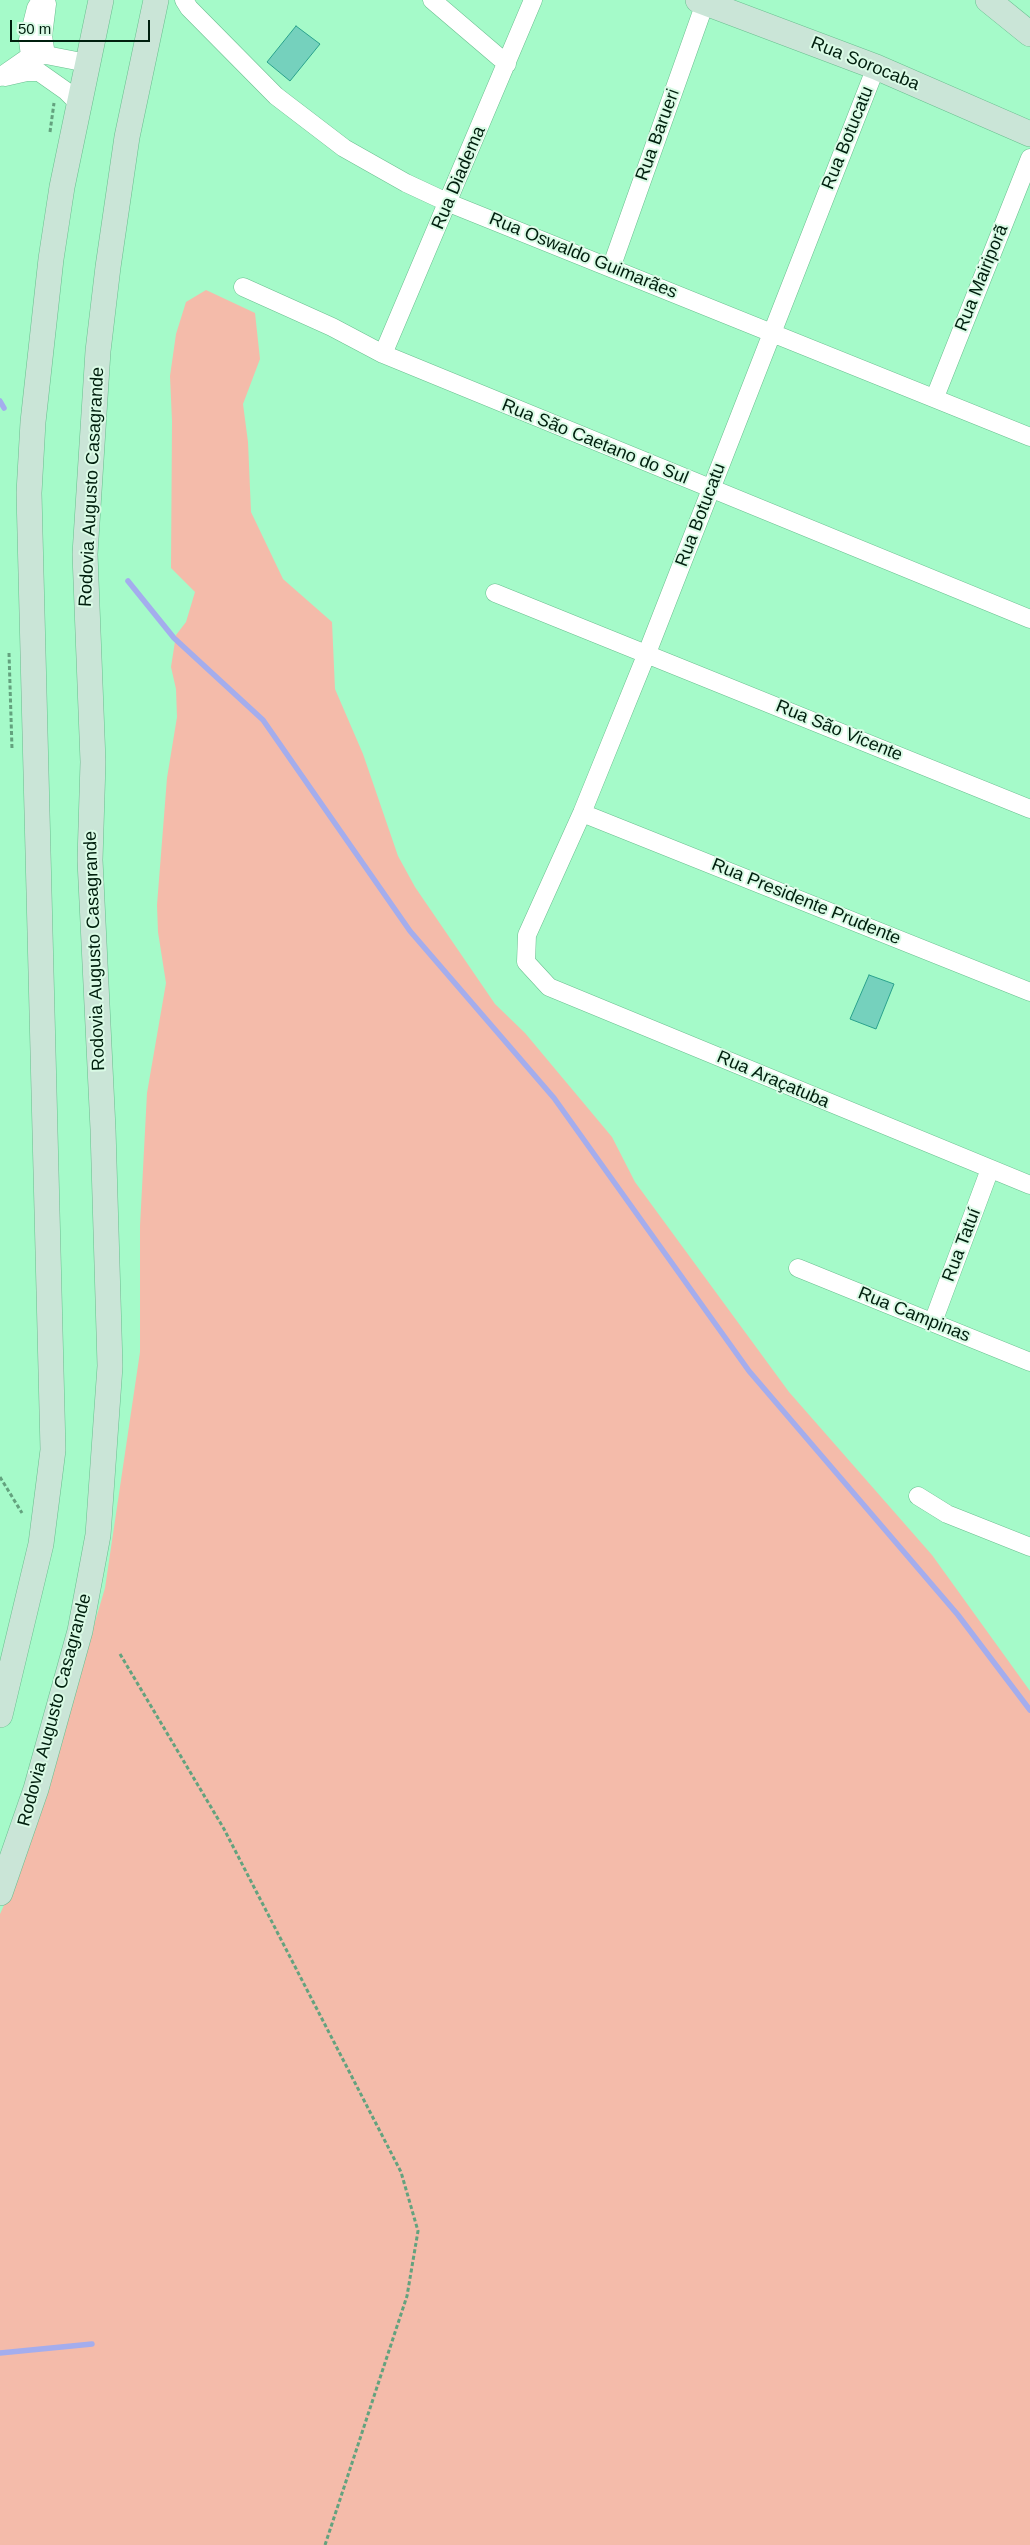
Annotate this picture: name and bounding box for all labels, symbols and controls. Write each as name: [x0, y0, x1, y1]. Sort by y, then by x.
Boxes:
scale bar: [12, 10, 152, 42]
text: 50 m: [18, 20, 51, 37]
street label: Rua Sorocaba: [808, 32, 922, 96]
street label: Rua Botucatu: [818, 83, 878, 193]
street label: Rua Barueri: [631, 86, 685, 184]
street label: Rua Diadema: [428, 123, 490, 233]
street label: Rua Oswaldo Guimarães: [486, 208, 680, 304]
street label: Rua Mairiporã: [951, 222, 1013, 334]
street label: Rodovia Augusto Casagrande: [75, 367, 109, 607]
street label: Rua São Caetano do Sul: [499, 395, 691, 489]
street label: Rua Botucatu: [671, 460, 731, 570]
street label: Rua São Vicente: [772, 696, 906, 766]
street label: Rodovia Augusto Casagrande: [80, 831, 110, 1071]
street label: Rua Presidente Prudente: [708, 854, 904, 950]
street label: Rua Araçatuba: [714, 1047, 832, 1113]
street label: Rua Tatuí: [938, 1205, 986, 1285]
street label: Rua Campinas: [855, 1283, 973, 1347]
street label: Rodovia Augusto Casagrande: [13, 1591, 97, 1829]

